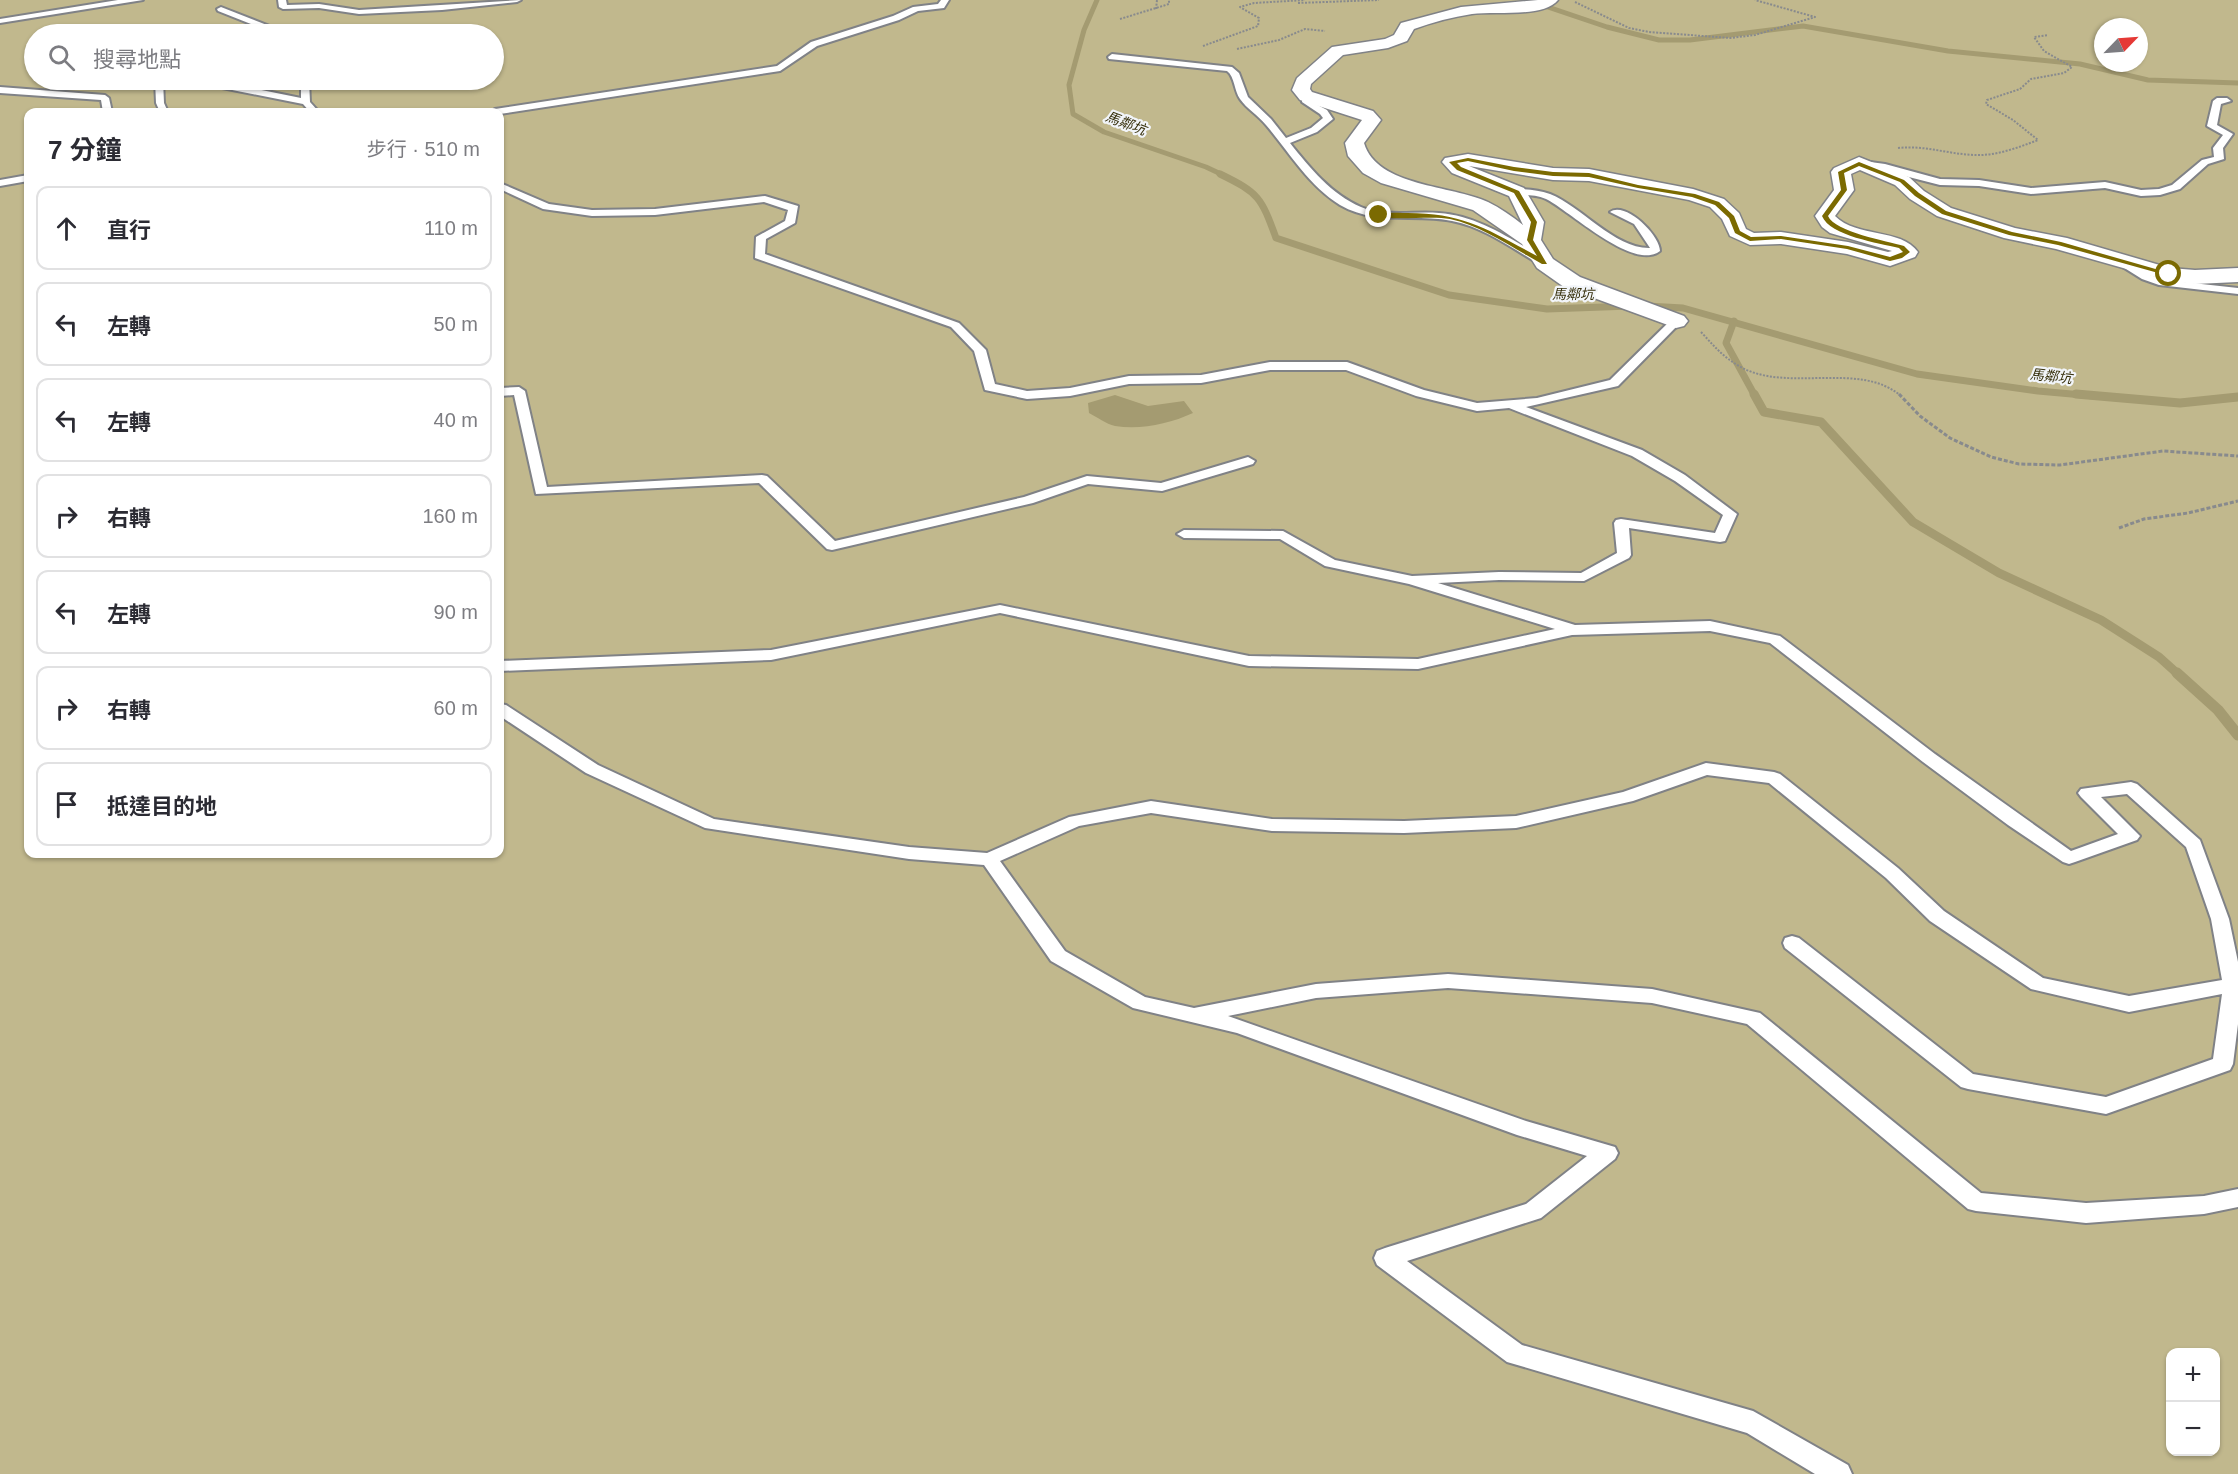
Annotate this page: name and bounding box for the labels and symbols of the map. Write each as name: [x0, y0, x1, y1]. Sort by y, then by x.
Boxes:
north arrow: [2094, 18, 2148, 72]
water label: 馬鄰坑: [1104, 108, 1150, 139]
route end: [1365, 201, 1391, 227]
route start: [2155, 260, 2181, 286]
water label: 馬鄰坑: [1552, 286, 1596, 302]
water label: 馬鄰坑: [2029, 366, 2075, 386]

